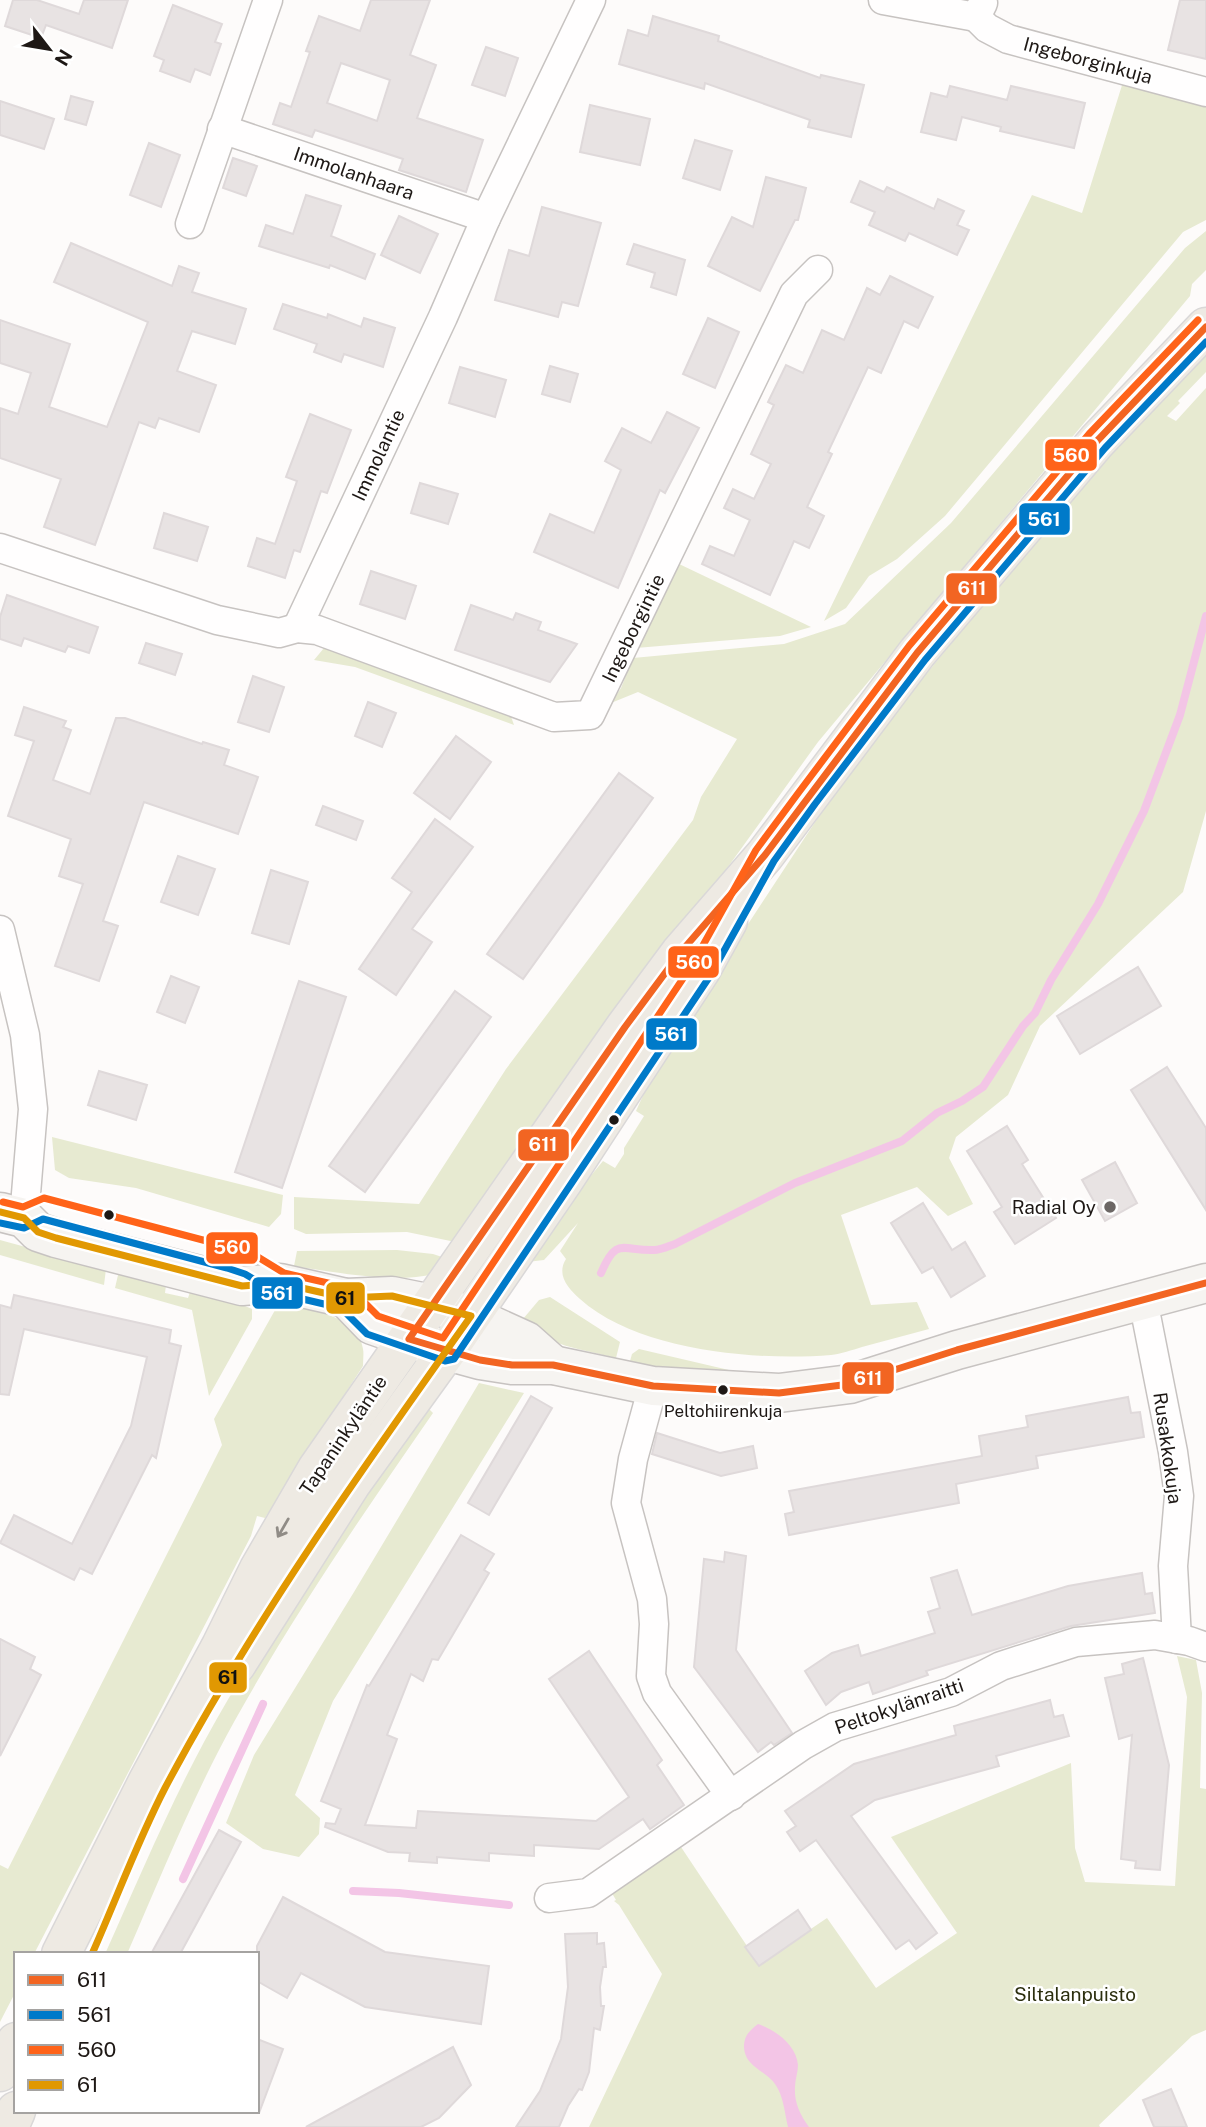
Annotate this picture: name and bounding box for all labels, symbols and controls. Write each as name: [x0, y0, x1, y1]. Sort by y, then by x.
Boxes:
north arrow: [14, 14, 84, 84]
street label: Ingeborginkuja: [1021, 32, 1155, 88]
text: N: [50, 46, 77, 70]
street label: Immolanhaara: [291, 142, 417, 204]
street label: Immolantie: [347, 406, 409, 504]
line badge: 560: [1044, 438, 1098, 472]
text: 560: [1052, 444, 1090, 466]
line badge: 561: [1018, 502, 1071, 536]
text: 561: [1027, 508, 1061, 530]
street label: Ingeborgintie: [597, 570, 669, 686]
line badge: 611: [945, 572, 998, 605]
text: 611: [958, 577, 986, 599]
line badge: 560: [667, 945, 720, 979]
text: 560: [675, 951, 713, 973]
line badge: 561: [645, 1017, 698, 1051]
text: 561: [654, 1023, 688, 1045]
unlabelled marker: [607, 1113, 621, 1127]
line badge: 611: [517, 1128, 570, 1162]
text: 611: [529, 1133, 557, 1155]
place label: Radial Oy: [1012, 1196, 1096, 1218]
marker: Radial Oy: [1102, 1199, 1118, 1215]
unlabelled marker: [102, 1208, 116, 1222]
line badge: 560: [205, 1231, 259, 1265]
text: 560: [213, 1236, 251, 1258]
line badge: 561: [251, 1276, 304, 1310]
line badge: 61: [325, 1281, 366, 1315]
text: 561: [260, 1282, 294, 1304]
text: 61: [335, 1287, 355, 1309]
line badge: 611: [841, 1361, 895, 1395]
text: 611: [854, 1367, 882, 1389]
street label: Tapaninkyläntie: [295, 1371, 391, 1499]
marker: Peltohiirenkuja: [716, 1383, 730, 1397]
street label: Rusakkokuja: [1149, 1391, 1187, 1505]
place label: Peltohiirenkuja: [664, 1401, 782, 1421]
one-way arrow: [276, 1518, 290, 1538]
line badge: 61: [208, 1661, 248, 1694]
text: 61: [218, 1666, 238, 1688]
street label: Peltokylänraitti: [832, 1674, 966, 1738]
legend: [14, 1952, 259, 2113]
text: 611: [77, 1967, 107, 1992]
park label: Siltalanpuisto: [1014, 1983, 1136, 2005]
text: 561: [77, 2002, 112, 2027]
text: 560: [77, 2037, 116, 2062]
text: 61: [77, 2072, 99, 2097]

